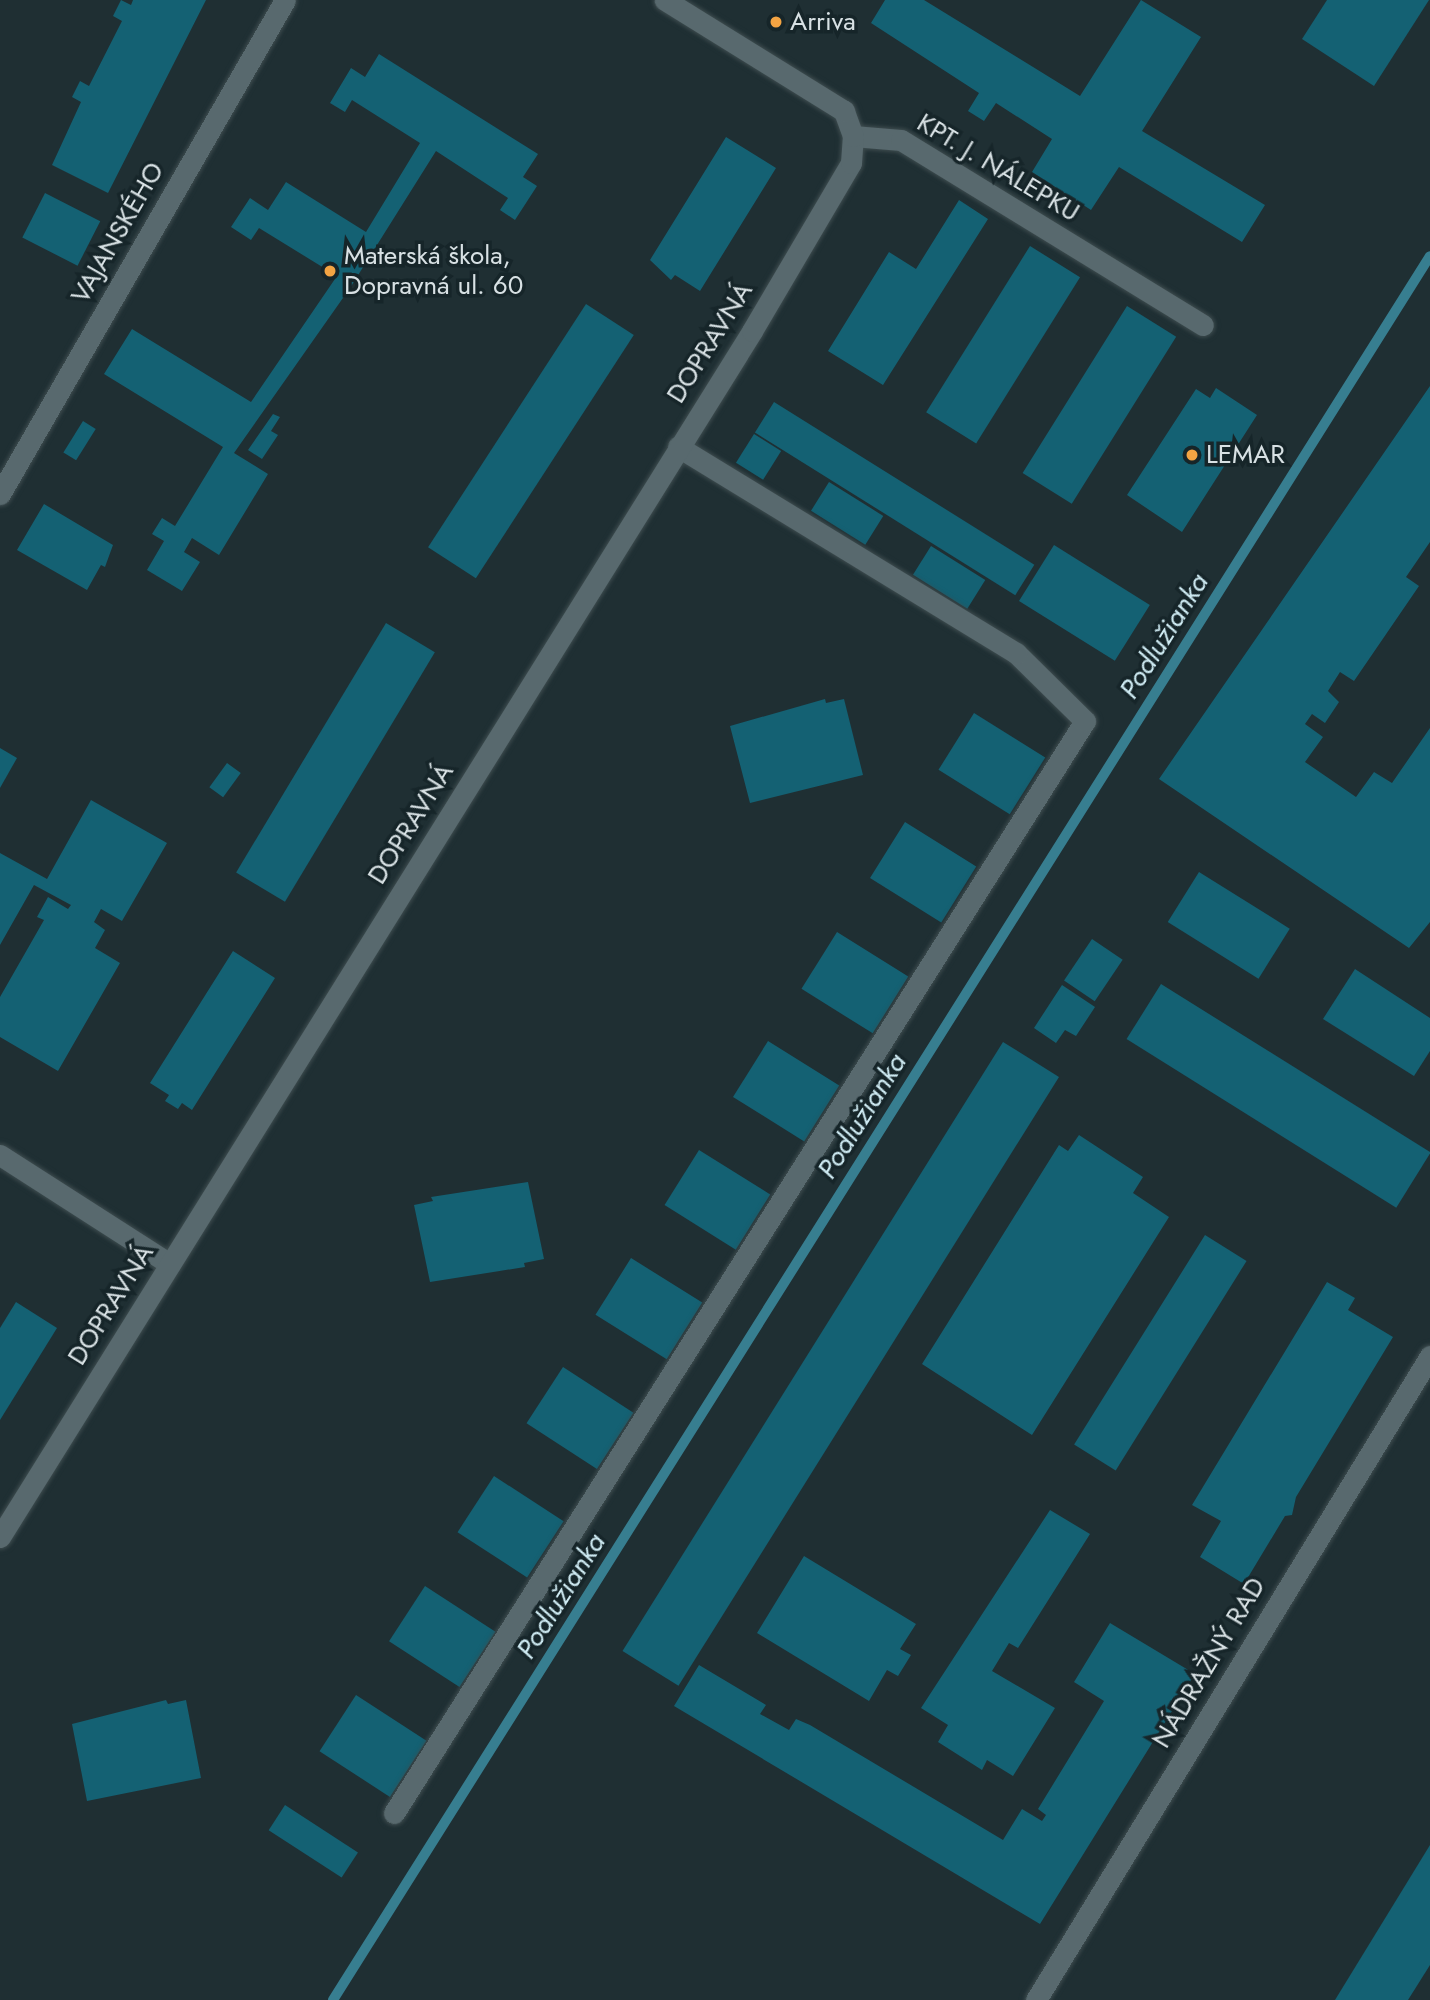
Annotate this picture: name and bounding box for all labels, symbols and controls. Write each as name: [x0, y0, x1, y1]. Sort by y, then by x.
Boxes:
place label: Arriva: [790, 6, 856, 38]
marker: Arriva: [768, 14, 784, 30]
street label: KPT. J. NÁLEPKU: [911, 107, 1085, 229]
street label: VAJANSKÉHO: [65, 157, 171, 309]
place label: Materská škola, Dopravná ul. 60: [344, 240, 523, 302]
marker: Materská škola, Dopravná ul. 60: [322, 263, 338, 279]
street label: DOPRAVNÁ: [661, 277, 759, 409]
place label: LEMAR: [1206, 439, 1285, 471]
marker: LEMAR: [1184, 447, 1200, 463]
water label: Podlužianka: [1112, 567, 1216, 705]
street label: DOPRAVNÁ: [362, 758, 460, 890]
water label: Podlužianka: [810, 1047, 914, 1185]
street label: DOPRAVNÁ: [62, 1239, 160, 1371]
water label: Podlužianka: [509, 1527, 613, 1665]
street label: NÁDRAŽNÝ RAD: [1146, 1572, 1272, 1754]

